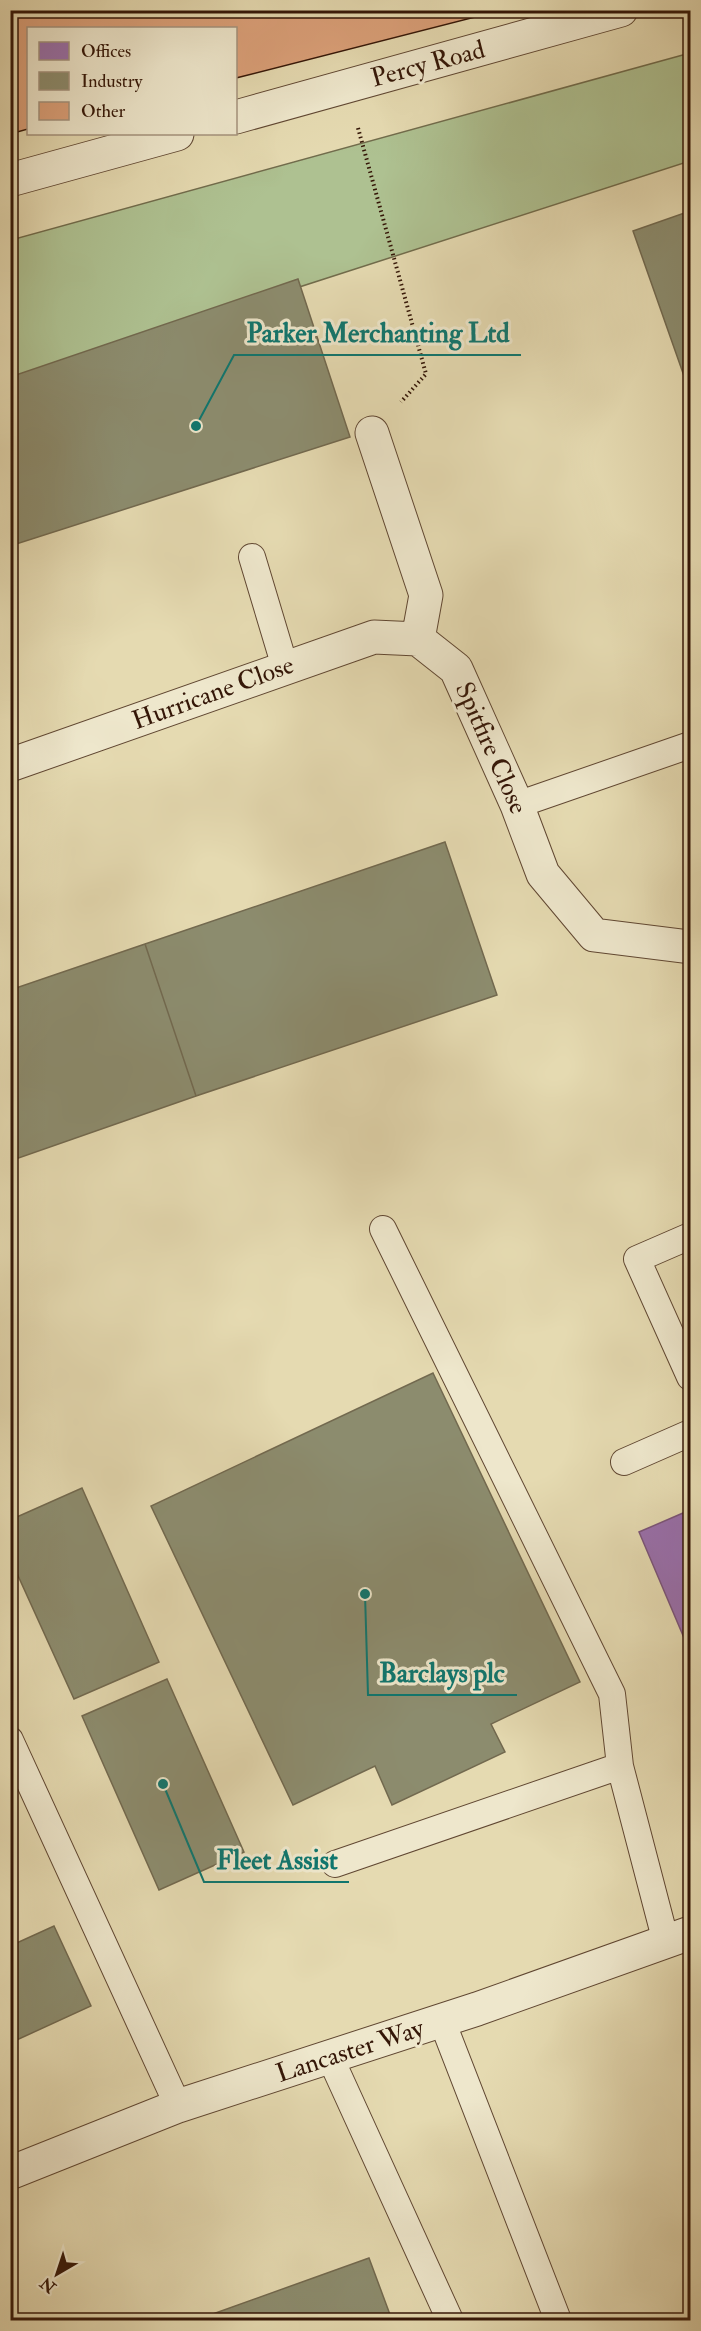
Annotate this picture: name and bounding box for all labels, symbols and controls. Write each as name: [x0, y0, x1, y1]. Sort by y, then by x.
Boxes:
legend: [27, 27, 237, 135]
street label: Percy Road: [367, 33, 489, 95]
text: Offices: [81, 40, 131, 63]
text: Industry: [81, 70, 143, 93]
text: Other: [81, 100, 125, 123]
callout: Parker Merchanting Ltd: [234, 310, 521, 355]
text: Parker Merchanting Ltd: [247, 317, 510, 351]
street label: Hurricane Close: [128, 649, 298, 737]
street label: Spitfire Close: [447, 677, 534, 819]
callout: Barclays plc: [368, 1650, 517, 1695]
text: Barclays plc: [379, 1657, 505, 1691]
callout: Fleet Assist: [204, 1837, 349, 1882]
text: Fleet Assist: [216, 1844, 338, 1877]
street label: Lancaster Way: [272, 2012, 428, 2090]
north arrow: [27, 2244, 87, 2304]
text: N: [36, 2272, 61, 2298]

